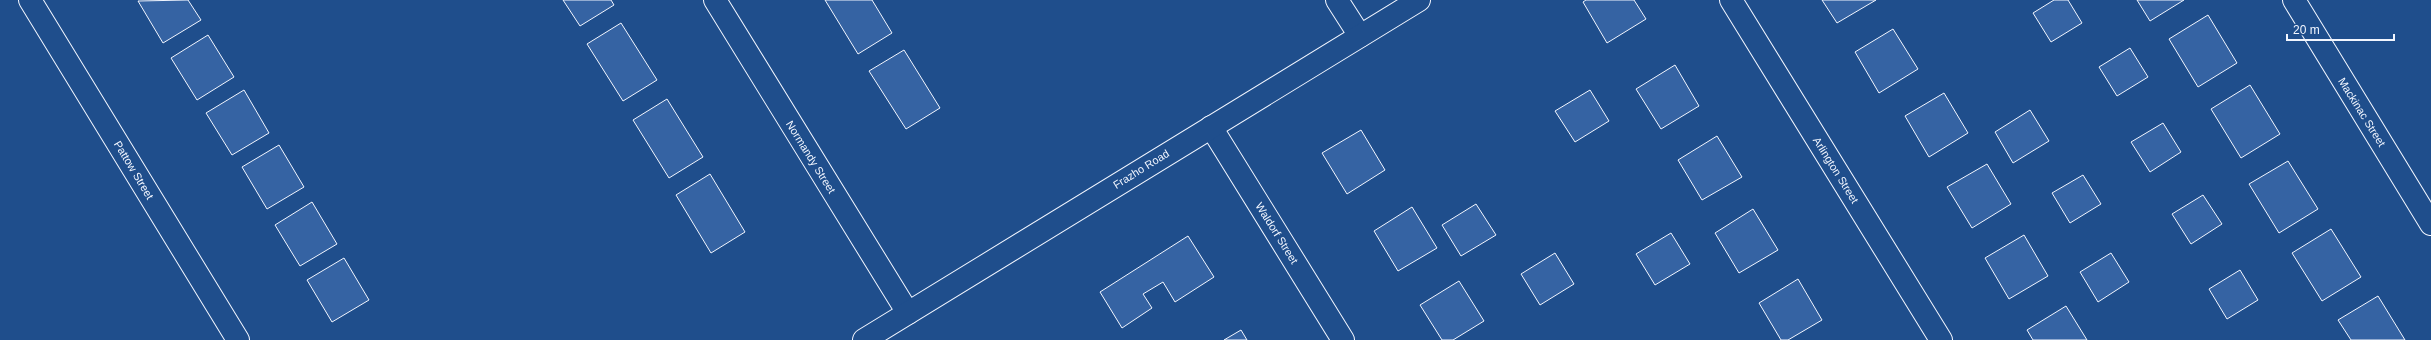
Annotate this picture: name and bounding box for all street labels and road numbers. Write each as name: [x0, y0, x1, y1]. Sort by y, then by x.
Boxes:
street label: Mackinac Street: [2336, 75, 2388, 149]
street label: Normandy Street: [784, 119, 838, 195]
street label: Arlington Street: [1811, 135, 1861, 205]
street label: Pattow Street: [112, 139, 156, 201]
street label: Frazho Road: [1111, 147, 1171, 191]
street label: Waldorf Street: [1253, 200, 1301, 266]

